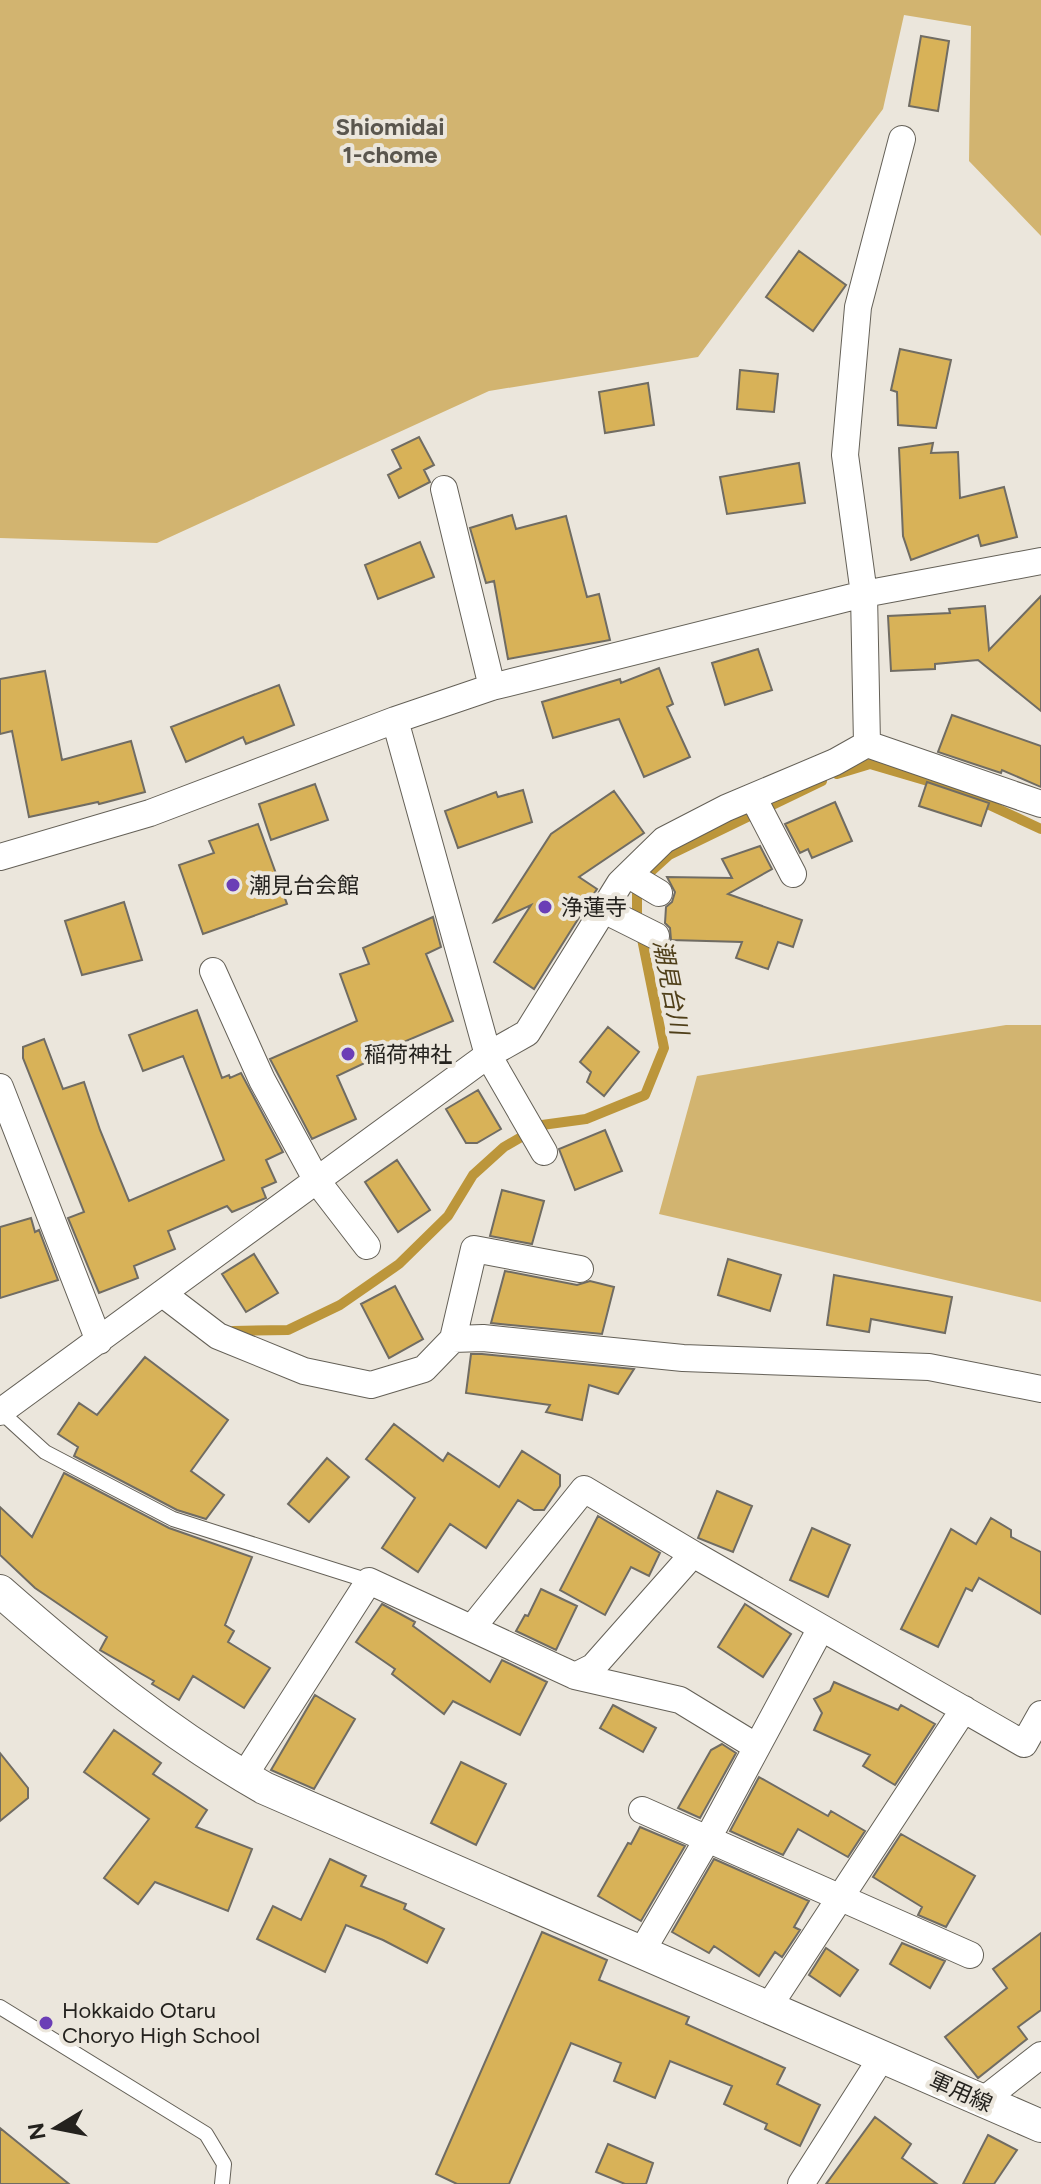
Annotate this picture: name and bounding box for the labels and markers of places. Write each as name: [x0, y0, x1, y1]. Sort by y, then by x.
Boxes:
place label: 潮見台会館: [249, 872, 359, 899]
marker: 潮見台会館: [224, 876, 242, 894]
place label: 浄蓮寺: [561, 894, 627, 921]
marker: 浄蓮寺: [536, 898, 554, 916]
place label: 稲荷神社: [364, 1041, 452, 1068]
marker: 稲荷神社: [339, 1045, 357, 1063]
place label: Hokkaido Otaru Choryo High School: [62, 1997, 260, 2049]
marker: Hokkaido Otaru Choryo High School: [37, 2014, 55, 2032]

